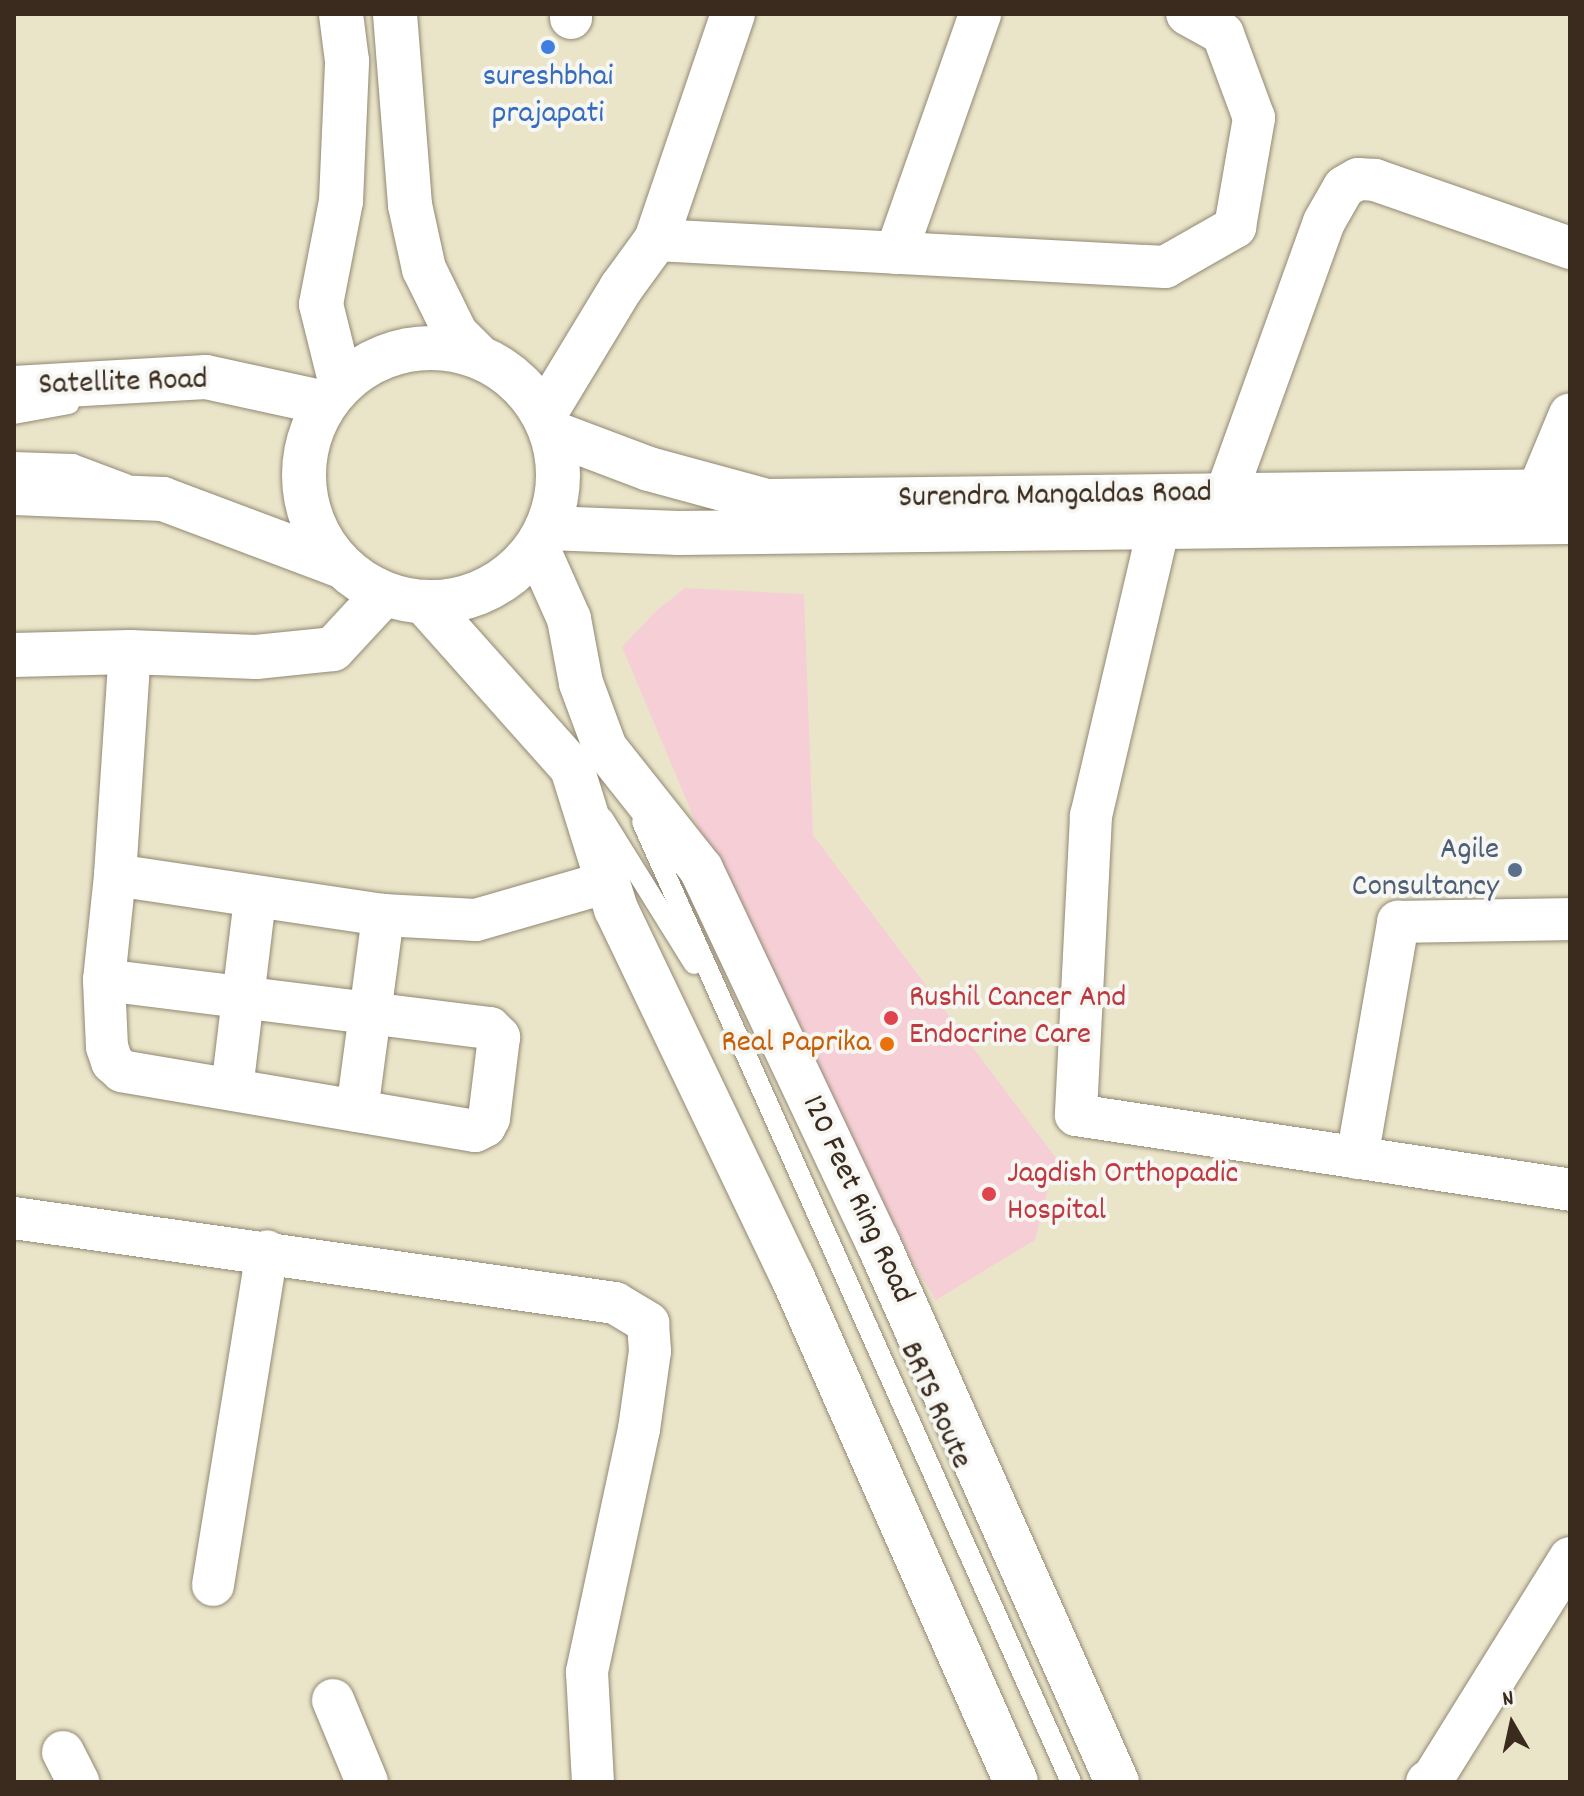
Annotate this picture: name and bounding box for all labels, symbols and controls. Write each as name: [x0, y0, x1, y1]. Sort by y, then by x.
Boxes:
marker: sureshbhai prajapati: [539, 38, 557, 56]
place label: sureshbhai prajapati: [483, 60, 613, 135]
street label: Satellite Road: [38, 362, 208, 406]
street label: Surendra Mangaldas Road: [898, 475, 1212, 519]
place label: Agile Consultancy: [1352, 833, 1499, 908]
marker: Agile Consultancy: [1506, 861, 1524, 879]
place label: Rushil Cancer And Endocrine Care: [909, 981, 1126, 1056]
marker: Rushil Cancer And Endocrine Care: [880, 1007, 902, 1029]
place label: Real Paprika: [721, 1025, 871, 1063]
marker: Real Paprika: [878, 1035, 896, 1053]
street label: 120 Feet Ring Road: [791, 1090, 921, 1310]
place label: Jagdish Orthopadic Hospital: [1007, 1157, 1238, 1232]
marker: Jagdish Orthopadic Hospital: [978, 1183, 1000, 1205]
street label: BRTS Route: [889, 1337, 979, 1475]
north arrow: [1472, 1684, 1552, 1764]
text: N: [1500, 1684, 1516, 1716]

